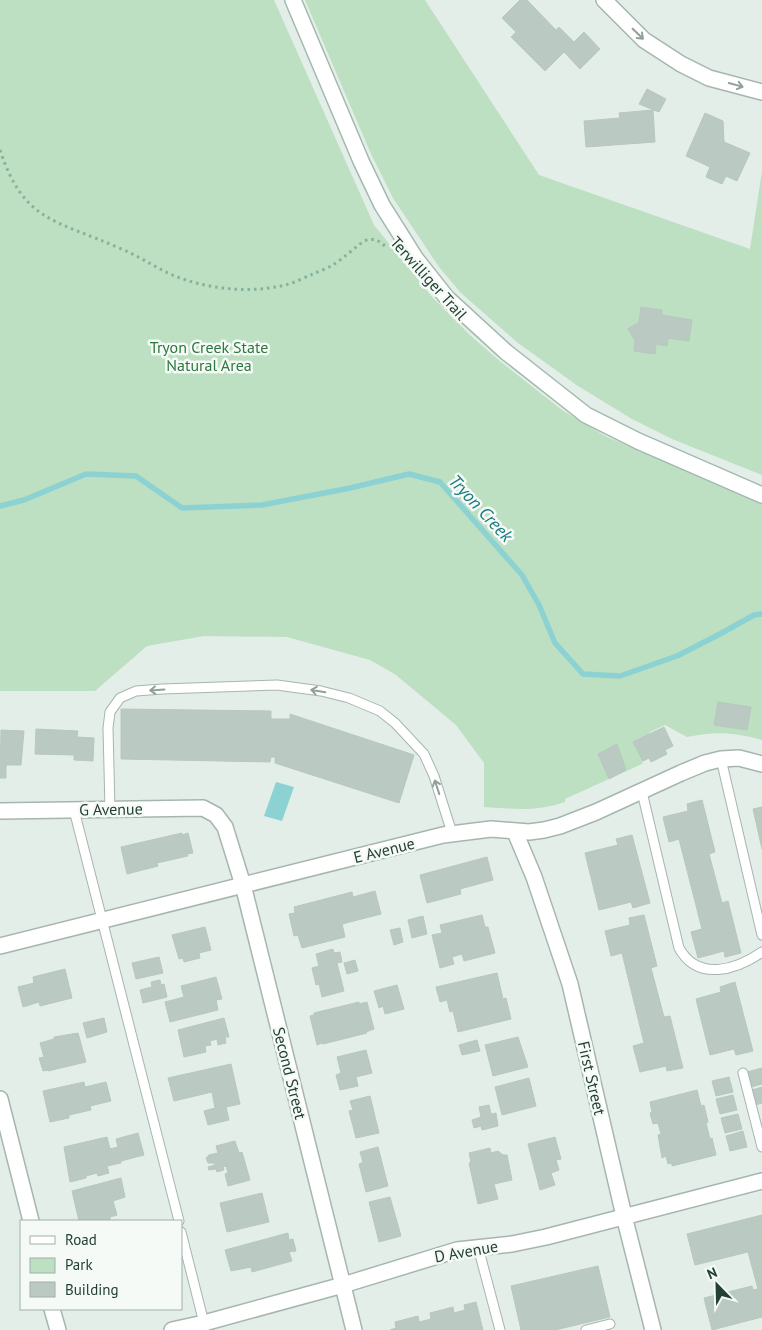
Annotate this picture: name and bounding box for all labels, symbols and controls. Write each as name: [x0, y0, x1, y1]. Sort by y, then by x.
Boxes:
one-way arrow: [632, 28, 645, 40]
one-way arrow: [727, 81, 743, 90]
street label: Terwilliger Trail: [386, 232, 472, 324]
park label: Tryon Creek State Natural Area: [150, 337, 268, 375]
water label: Tryon Creek: [444, 469, 519, 547]
one-way arrow: [149, 685, 165, 694]
one-way arrow: [311, 685, 327, 695]
one-way arrow: [432, 780, 441, 795]
street label: G Avenue: [79, 798, 143, 820]
street label: E Avenue: [351, 833, 417, 867]
street label: Second Street: [269, 1025, 311, 1122]
street label: First Street: [574, 1039, 610, 1117]
legend: [20, 1220, 182, 1310]
text: Road: [65, 1230, 97, 1249]
street label: D Avenue: [433, 1236, 499, 1266]
text: Park: [65, 1255, 93, 1274]
north arrow: [692, 1260, 742, 1310]
text: N: [704, 1263, 720, 1283]
text: Building: [65, 1280, 119, 1299]

